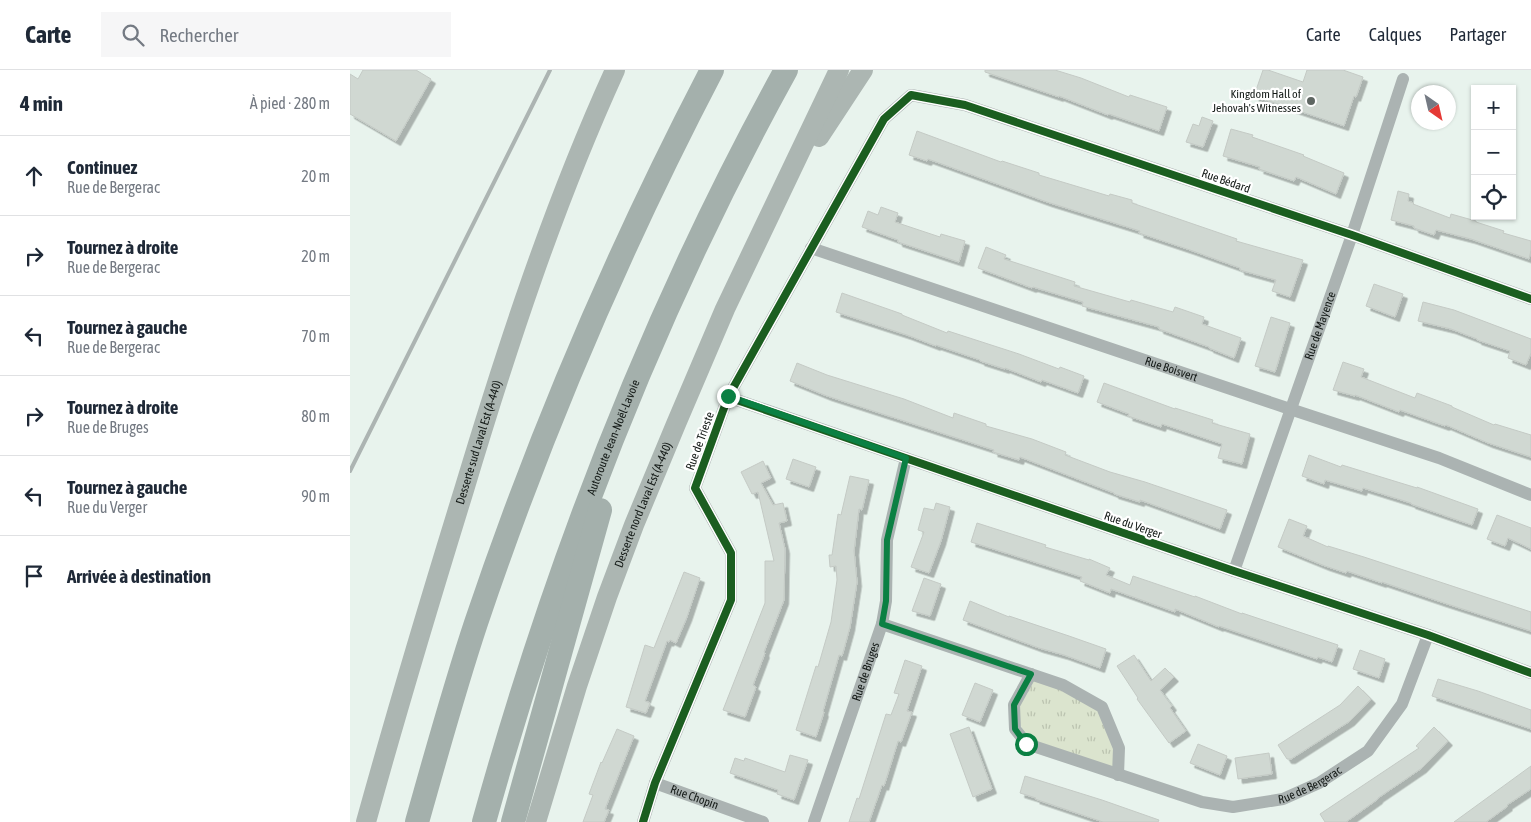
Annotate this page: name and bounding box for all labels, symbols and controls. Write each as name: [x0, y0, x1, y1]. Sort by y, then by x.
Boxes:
search box: [101, 12, 451, 57]
text: Carte: [25, 21, 71, 48]
icon: search: [119, 21, 147, 49]
text: Rechercher: [159, 24, 238, 46]
text: Carte: [1306, 24, 1341, 45]
text: Calques: [1369, 24, 1422, 45]
text: Partager: [1450, 24, 1506, 45]
north arrow: [1411, 85, 1456, 130]
map controls: [1471, 85, 1516, 220]
button: +: [1471, 85, 1516, 130]
place label: Kingdom Hall of Jehovah's Witnesses: [1212, 87, 1302, 115]
text: 4 min: [20, 91, 63, 115]
text: À pied · 280 m: [250, 94, 330, 112]
marker: Kingdom Hall of Jehovah's Witnesses: [1305, 95, 1317, 107]
button: −: [1471, 130, 1516, 175]
text: Continuez: [67, 156, 137, 178]
icon: ahead: [20, 162, 48, 190]
street label: Rue Bédard: [1200, 166, 1252, 196]
text: 20 m: [301, 167, 330, 185]
button: locate: [1471, 175, 1516, 220]
text: Rue de Bergerac: [67, 178, 160, 196]
text: Tournez à droite: [67, 236, 178, 258]
icon: right: [20, 242, 48, 270]
text: 20 m: [301, 247, 330, 265]
text: Rue de Bergerac: [67, 258, 160, 276]
street label: Rue de Mayence: [1302, 290, 1339, 362]
text: Tournez à gauche: [67, 316, 187, 338]
icon: left: [20, 322, 48, 350]
text: 70 m: [301, 327, 330, 345]
text: Rue de Bergerac: [67, 338, 160, 356]
street label: Rue Boisvert: [1143, 354, 1200, 385]
street label: Autoroute Jean-Noël-Lavoie: [584, 378, 643, 497]
street label: Desserte sud Laval Est (A-440): [453, 379, 504, 506]
route end: [717, 385, 740, 408]
text: Tournez à droite: [67, 396, 178, 418]
icon: right: [20, 402, 48, 430]
text: 80 m: [301, 407, 330, 425]
street label: Rue de Trieste: [683, 410, 717, 472]
text: Rue de Bruges: [67, 418, 149, 436]
street label: Desserte nord Laval Est (A-440): [612, 440, 675, 569]
text: Tournez à gauche: [67, 476, 187, 498]
icon: left: [20, 482, 48, 510]
text: 90 m: [301, 487, 330, 505]
text: Rue du Verger: [67, 498, 147, 516]
street label: Rue du Verger: [1102, 509, 1164, 542]
icon: arrive: [20, 562, 48, 590]
text: Arrivée à destination: [67, 565, 211, 587]
street label: Rue de Bruges: [849, 640, 882, 703]
route start: [1015, 733, 1038, 756]
street label: Rue de Bergerac: [1277, 763, 1345, 807]
street label: Rue Chopin: [669, 782, 720, 812]

